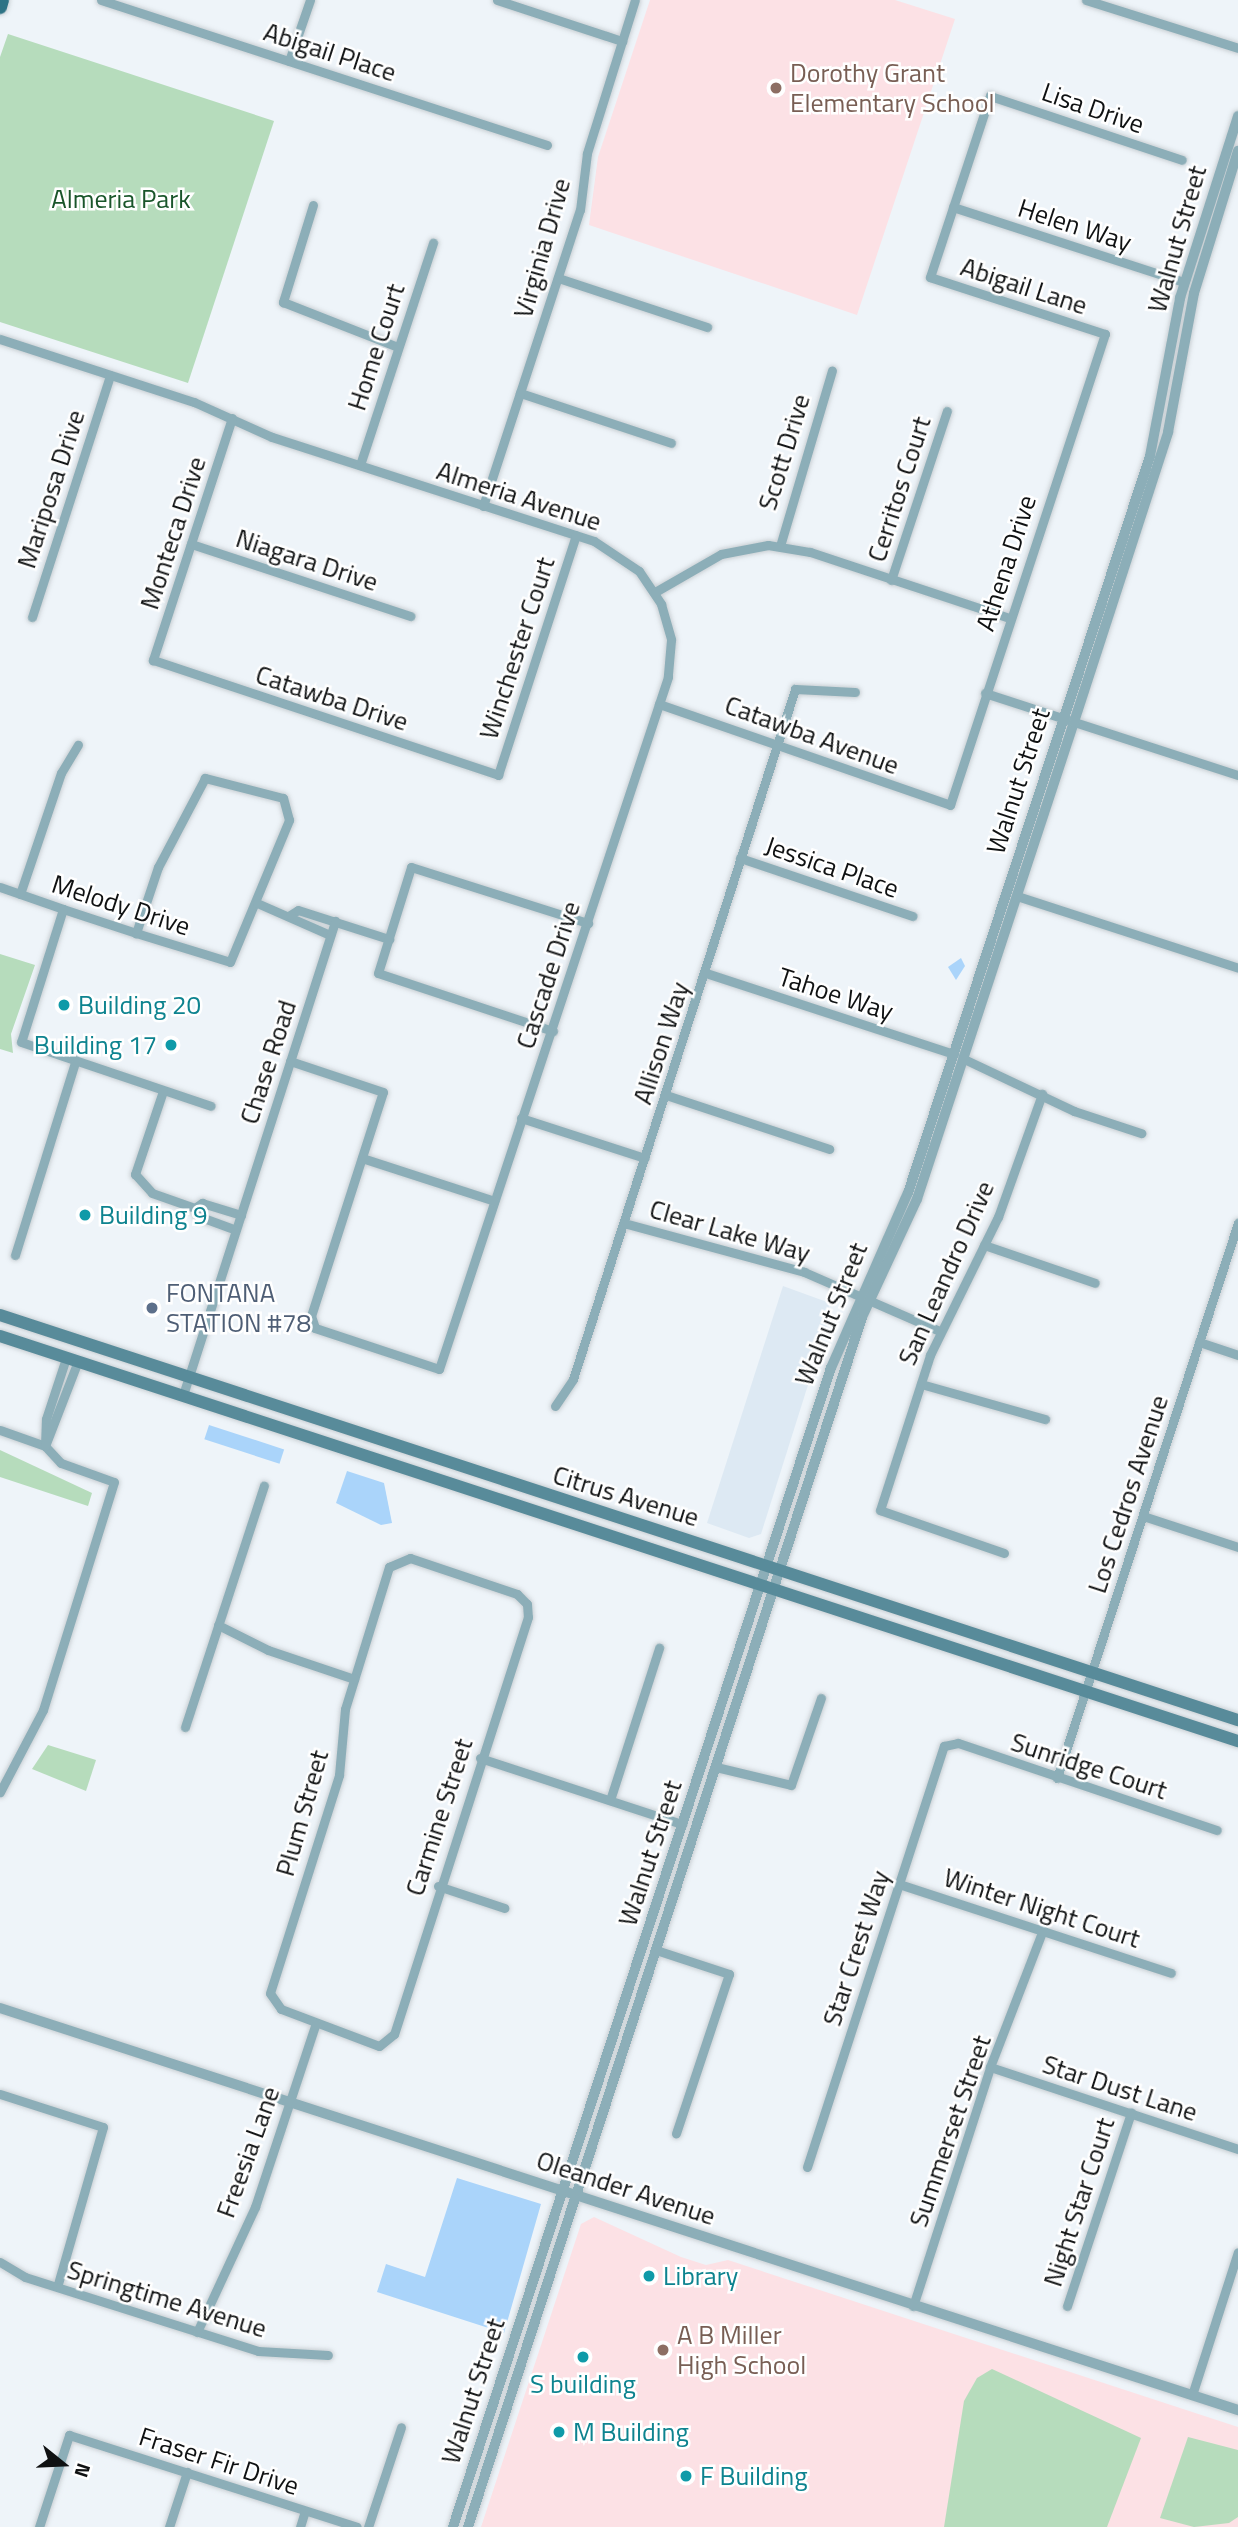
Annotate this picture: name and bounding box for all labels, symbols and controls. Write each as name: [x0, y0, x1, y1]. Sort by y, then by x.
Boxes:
street label: Abigail Place: [260, 16, 400, 88]
place label: Dorothy Grant Elementary School: [790, 57, 995, 119]
street label: Lisa Drive: [1038, 76, 1148, 140]
marker: Dorothy Grant Elementary School: [768, 80, 784, 96]
street label: Walnut Street: [1141, 162, 1213, 316]
street label: Virginia Drive: [507, 175, 577, 321]
park label: Almeria Park: [51, 183, 191, 215]
street label: Helen Way: [1014, 192, 1136, 258]
street label: Abigail Lane: [957, 251, 1091, 321]
street label: Home Court: [341, 280, 411, 414]
street label: Scott Drive: [752, 390, 816, 514]
street label: Mariposa Drive: [11, 406, 91, 572]
street label: Cerritos Court: [861, 412, 937, 566]
street label: Monteca Drive: [134, 453, 212, 613]
street label: Almeria Avenue: [433, 455, 605, 537]
street label: Athena Drive: [969, 491, 1043, 635]
street label: Niagara Drive: [232, 522, 382, 598]
street label: Winchester Court: [473, 553, 561, 743]
street label: Catawba Drive: [252, 659, 412, 737]
street label: Catawba Avenue: [721, 689, 903, 781]
street label: Walnut Street: [980, 704, 1056, 858]
street label: Jessica Place: [761, 830, 903, 904]
street label: Melody Drive: [48, 868, 194, 942]
street label: Cascade Drive: [510, 897, 586, 1053]
street label: Tahoe Way: [775, 961, 897, 1027]
street label: Allison Way: [627, 978, 695, 1108]
place label: Building 20: [78, 989, 201, 1021]
street label: Chase Road: [233, 996, 303, 1128]
marker: Building 20: [56, 997, 72, 1013]
place label: Building 17: [34, 1029, 157, 1061]
marker: Building 17: [163, 1037, 179, 1053]
street label: San Leandro Drive: [891, 1176, 1001, 1370]
street label: Clear Lake Way: [646, 1193, 814, 1269]
place label: Building 9: [99, 1199, 208, 1231]
marker: Building 9: [77, 1207, 93, 1223]
street label: Walnut Street: [788, 1238, 874, 1390]
place label: FONTANA STATION #78: [166, 1277, 311, 1338]
marker: FONTANA STATION #78: [144, 1300, 160, 1316]
street label: Los Cedros Avenue: [1081, 1391, 1175, 1597]
street label: Citrus Avenue: [549, 1459, 703, 1533]
street label: Sunridge Court: [1007, 1726, 1171, 1806]
street label: Carmine Street: [399, 1734, 479, 1900]
street label: Plum Street: [269, 1746, 335, 1880]
street label: Walnut Street: [612, 1776, 688, 1930]
street label: Winter Night Court: [940, 1862, 1144, 1954]
street label: Star Crest Way: [816, 1866, 896, 2030]
street label: Summerset Street: [903, 2031, 997, 2231]
street label: Star Dust Lane: [1039, 2048, 1201, 2128]
street label: Freesia Lane: [210, 2082, 286, 2222]
street label: Night Star Court: [1037, 2114, 1121, 2290]
street label: Oleander Avenue: [533, 2144, 719, 2232]
street label: Springtime Avenue: [64, 2254, 270, 2344]
place label: Library: [663, 2260, 738, 2292]
marker: Library: [641, 2268, 657, 2284]
street label: Walnut Street: [435, 2314, 511, 2468]
place label: A B Miller High School: [677, 2319, 806, 2380]
marker: A B Miller High School: [655, 2342, 671, 2358]
marker: S building: [575, 2349, 591, 2365]
place label: S building: [530, 2368, 636, 2400]
place label: M Building: [573, 2416, 689, 2448]
street label: Fraser Fir Drive: [135, 2421, 303, 2501]
marker: M Building: [551, 2424, 567, 2440]
north arrow: [28, 2429, 98, 2499]
text: N: [68, 2460, 99, 2481]
place label: F Building: [700, 2460, 808, 2492]
marker: F Building: [678, 2468, 694, 2484]

